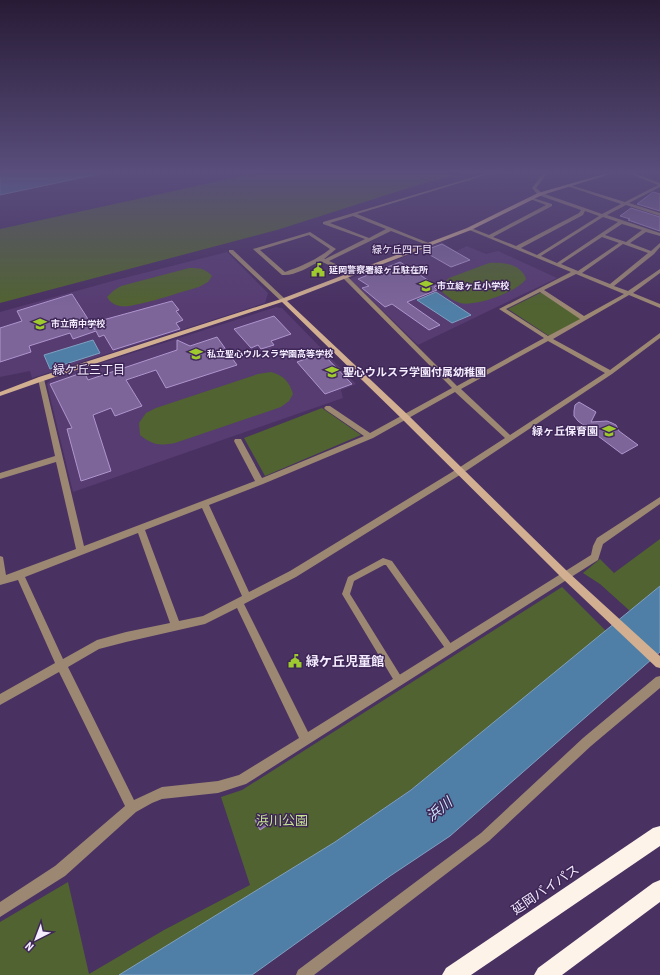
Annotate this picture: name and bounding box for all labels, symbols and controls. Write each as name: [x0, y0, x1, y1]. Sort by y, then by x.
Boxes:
district label: 緑ケ丘四丁目: [372, 244, 432, 255]
public building icon: 延岡警察署緑ヶ丘駐在所: [310, 262, 326, 278]
place label: 延岡警察署緑ヶ丘駐在所: [329, 265, 428, 275]
school or university icon: 市立緑ヶ丘小学校: [418, 278, 434, 294]
place label: 市立緑ヶ丘小学校: [437, 281, 510, 291]
school or university icon: 市立南中学校: [32, 316, 48, 332]
place label: 市立南中学校: [51, 319, 106, 329]
school or university icon: 私立聖心ウルスラ学園高等学校: [188, 346, 204, 362]
place label: 私立聖心ウルスラ学園高等学校: [207, 349, 334, 359]
district label: 緑ケ丘三丁目: [53, 363, 125, 377]
school or university icon: 聖心ウルスラ学園付属幼稚園: [324, 364, 340, 380]
place label: 聖心ウルスラ学園付属幼稚園: [343, 366, 486, 379]
school or university icon: 緑ヶ丘保育園: [601, 423, 617, 439]
place label: 緑ヶ丘保育園: [532, 425, 598, 438]
public building icon: 緑ケ丘児童館: [287, 653, 303, 669]
place label: 緑ケ丘児童館: [305, 654, 384, 669]
water label: 浜川: [423, 793, 456, 824]
park label: 浜川公園: [256, 813, 308, 828]
street label: 延岡バイパス: [509, 861, 582, 917]
north arrow: [16, 919, 56, 959]
text: N: [23, 939, 37, 953]

